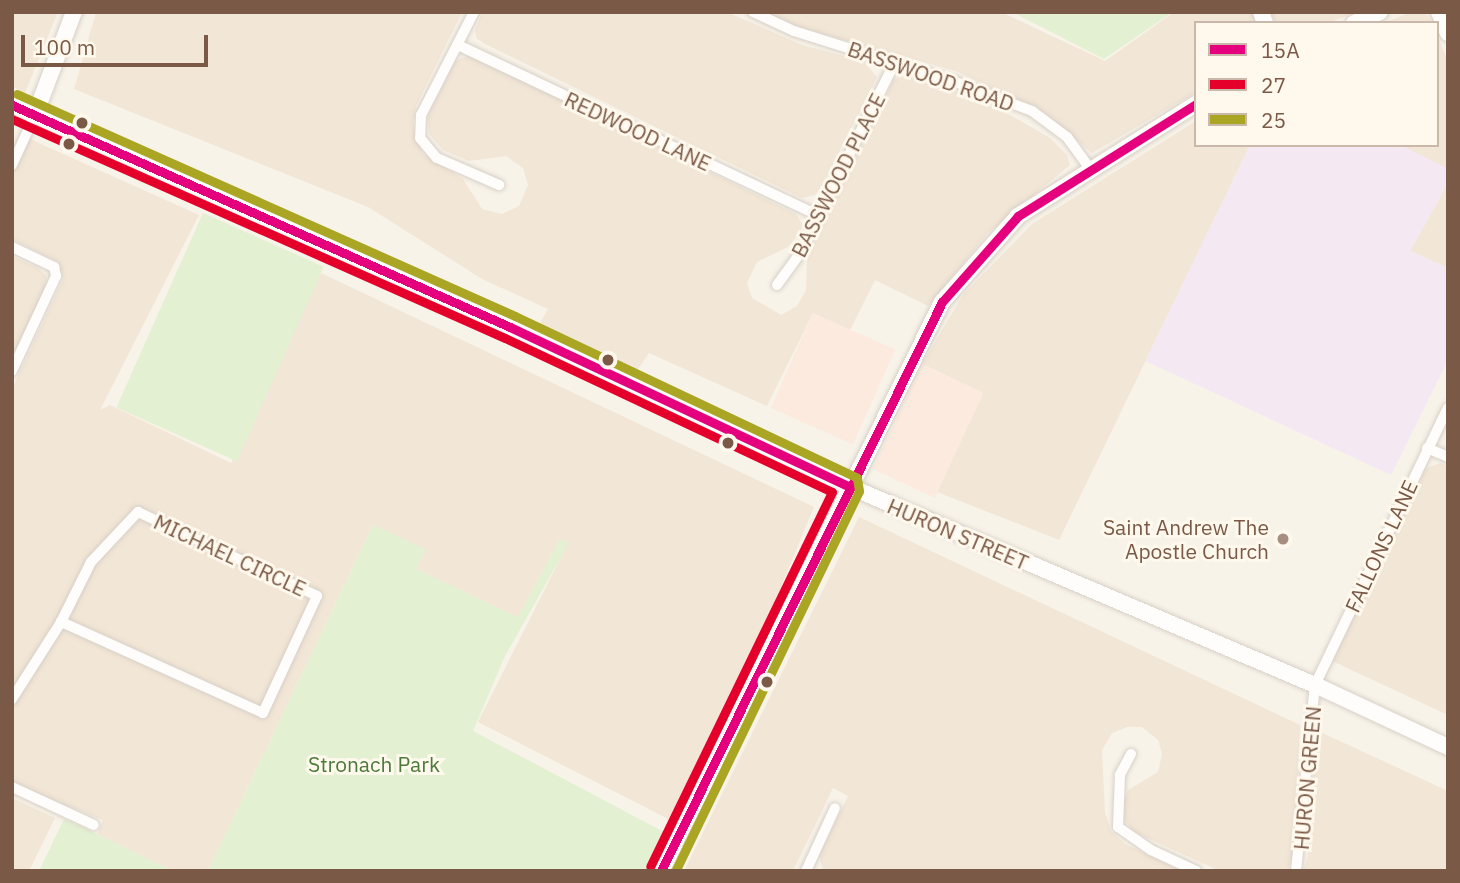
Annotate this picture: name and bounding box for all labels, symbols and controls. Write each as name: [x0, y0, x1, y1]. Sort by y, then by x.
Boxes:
scale bar: [24, 21, 212, 65]
legend: [1194, 21, 1439, 147]
text: 100 m: [34, 33, 95, 61]
street label: BASSWOOD ROAD: [845, 36, 1017, 116]
text: 15A: [1261, 36, 1300, 64]
text: 27: [1261, 71, 1286, 99]
street label: REDWOOD LANE: [561, 86, 715, 176]
street label: BASSWOOD PLACE: [786, 89, 890, 261]
text: 25: [1261, 106, 1286, 134]
unlabelled marker: [75, 116, 89, 130]
unlabelled marker: [62, 137, 76, 151]
unlabelled marker: [601, 353, 615, 367]
unlabelled marker: [721, 436, 735, 450]
street label: FALLONS LANE: [1339, 476, 1423, 616]
street label: HURON STREET: [884, 493, 1032, 575]
street label: MICHAEL CIRCLE: [150, 509, 310, 601]
place label: Saint Andrew The Apostle Church: [1103, 514, 1269, 564]
marker: Saint Andrew The Apostle Church: [1275, 531, 1291, 547]
unlabelled marker: [760, 675, 774, 689]
street label: HURON GREEN: [1288, 705, 1326, 851]
park label: Stronach Park: [308, 751, 440, 777]

